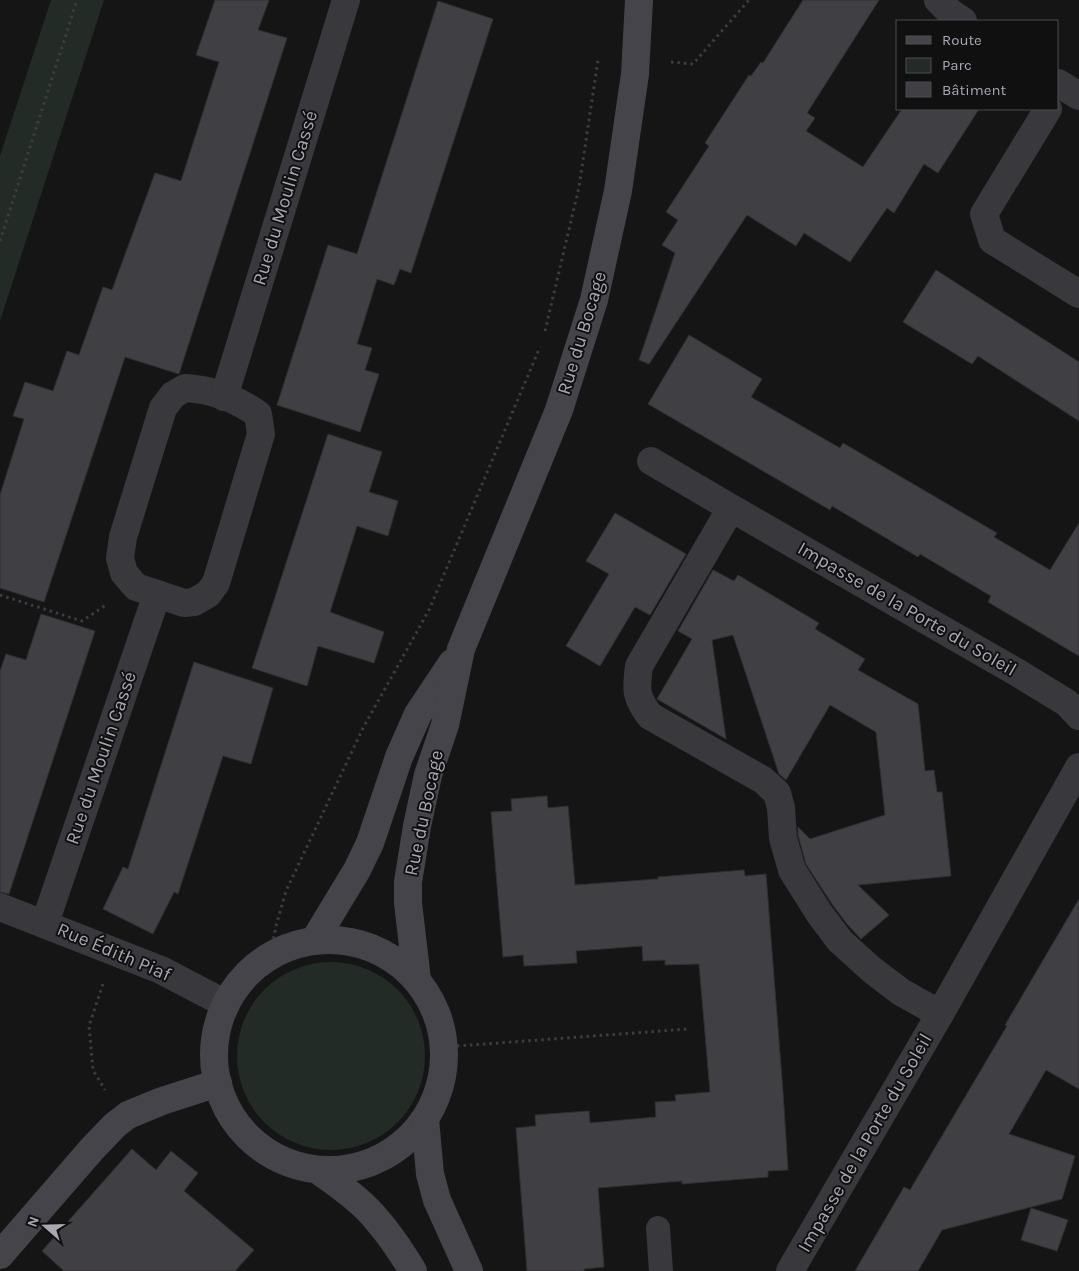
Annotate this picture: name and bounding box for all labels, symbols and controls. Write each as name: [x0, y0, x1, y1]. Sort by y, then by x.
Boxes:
legend: [896, 20, 1059, 110]
text: Route: [942, 31, 982, 49]
text: Parc: [942, 56, 972, 74]
text: Bâtiment: [942, 81, 1006, 99]
street label: Rue du Moulin Cassé: [248, 108, 322, 288]
street label: Rue du Bocage: [553, 269, 611, 397]
street label: Impasse de la Porte du Soleil: [794, 537, 1020, 681]
street label: Rue du Moulin Cassé: [61, 669, 141, 847]
street label: Rue du Bocage: [400, 748, 448, 878]
street label: Rue Édith Piaf: [54, 917, 175, 986]
street label: Impasse de la Porte du Soleil: [793, 1030, 937, 1256]
north arrow: [20, 1201, 70, 1251]
text: N: [24, 1214, 43, 1229]

